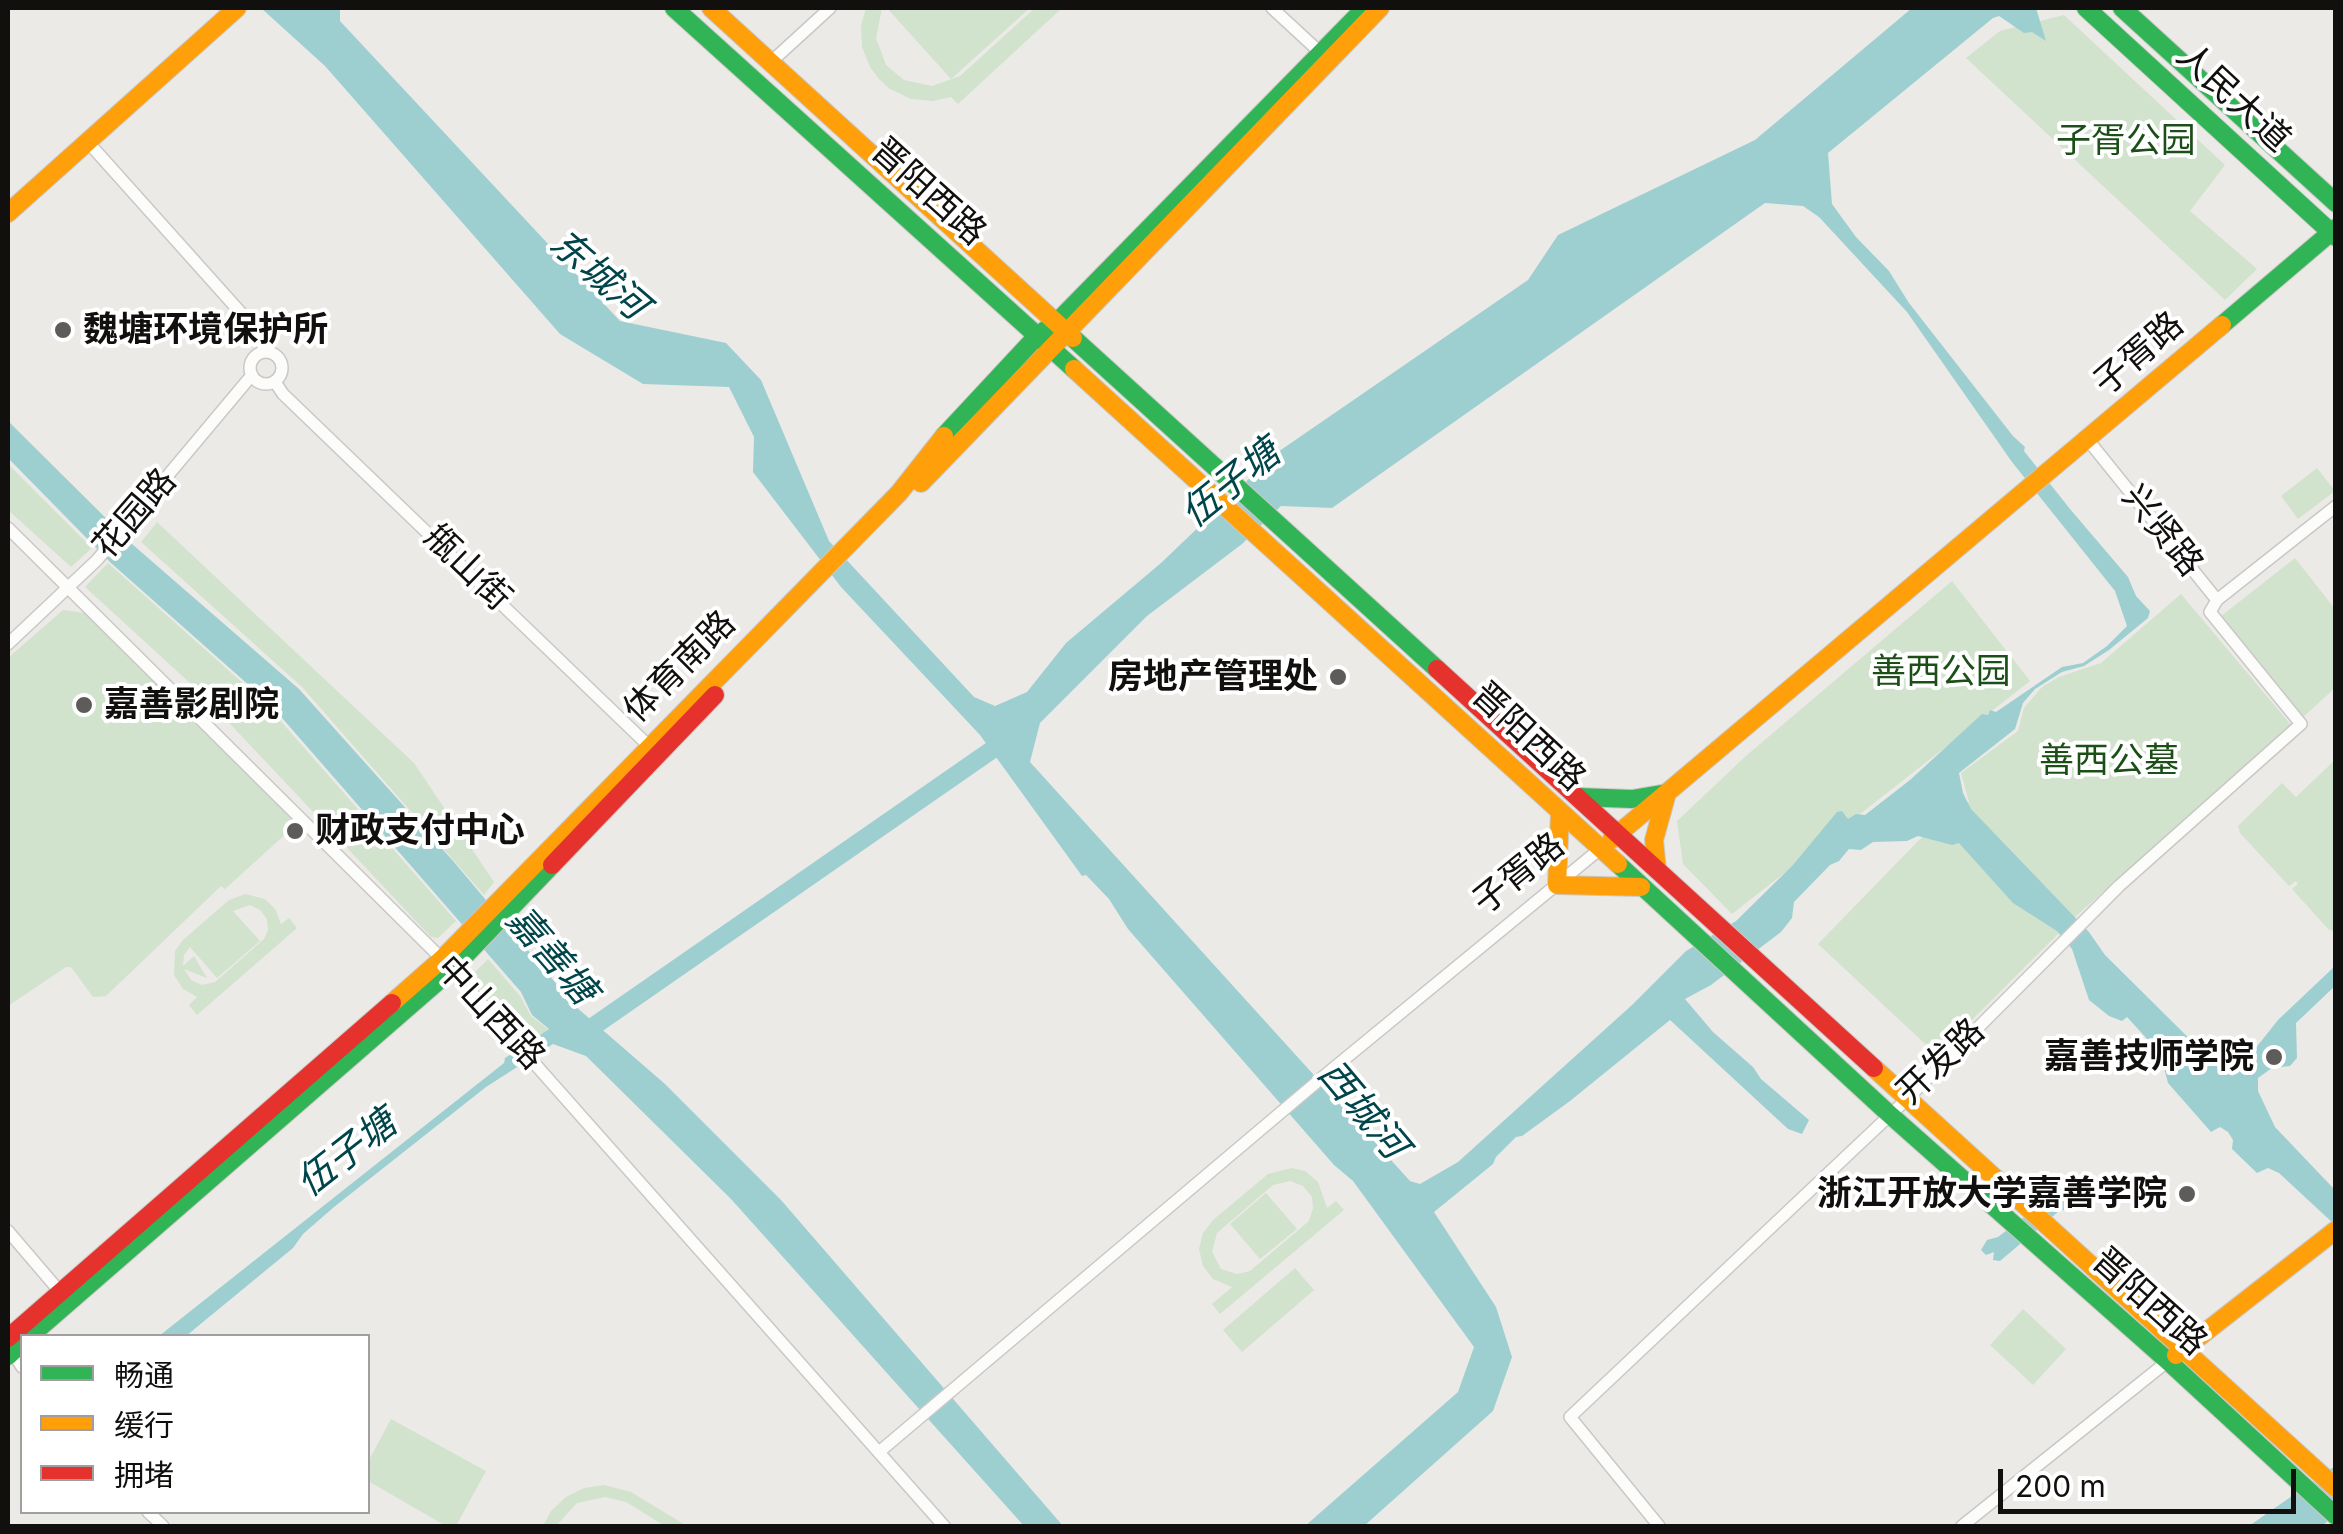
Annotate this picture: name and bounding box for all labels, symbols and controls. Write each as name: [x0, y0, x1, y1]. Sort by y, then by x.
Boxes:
street label: 人民大道: [2167, 35, 2299, 161]
park label: 子胥公园: [2056, 120, 2196, 162]
street label: 晋阳西路: [862, 130, 994, 254]
water label: 东城河: [540, 220, 656, 330]
street label: 子胥路: [2086, 304, 2192, 404]
place label: 魏塘环境保护所: [83, 309, 328, 351]
marker: 魏塘环境保护所: [52, 319, 74, 341]
water label: 伍子塘: [1172, 430, 1290, 538]
street label: 花园路: [85, 461, 185, 567]
street label: 兴贤路: [2113, 477, 2211, 585]
street label: 甁山街: [415, 516, 519, 620]
street label: 体育南路: [616, 603, 744, 731]
park label: 善西公园: [1871, 651, 2011, 693]
place label: 房地产管理处: [1108, 656, 1318, 698]
marker: 房地产管理处: [1327, 666, 1349, 688]
street label: 晋阳西路: [1462, 674, 1594, 800]
place label: 嘉善影剧院: [104, 684, 279, 726]
marker: 嘉善影剧院: [73, 694, 95, 716]
park label: 善西公墓: [2039, 740, 2179, 782]
place label: 财政支付中心: [315, 810, 525, 852]
marker: 财政支付中心: [284, 820, 306, 842]
street label: 子胥路: [1465, 825, 1573, 923]
water label: 嘉善塘: [496, 898, 606, 1014]
street label: 中山西路: [427, 947, 553, 1079]
street label: 开发路: [1889, 1010, 1993, 1114]
place label: 嘉善技师学院: [2044, 1036, 2254, 1078]
marker: 嘉善技师学院: [2263, 1046, 2285, 1068]
water label: 西城河: [1308, 1052, 1416, 1168]
water label: 伍子塘: [288, 1101, 406, 1207]
place label: 浙江开放大学嘉善学院: [1817, 1173, 2167, 1215]
marker: 浙江开放大学嘉善学院: [2176, 1183, 2198, 1205]
street label: 晋阳西路: [2083, 1240, 2215, 1364]
legend: [20, 1334, 370, 1514]
text: 畅通: [114, 1357, 174, 1393]
text: 缓行: [114, 1407, 174, 1443]
scale bar: [2003, 1449, 2300, 1511]
text: 拥堵: [114, 1457, 174, 1493]
text: 200 m: [2015, 1468, 2106, 1504]

